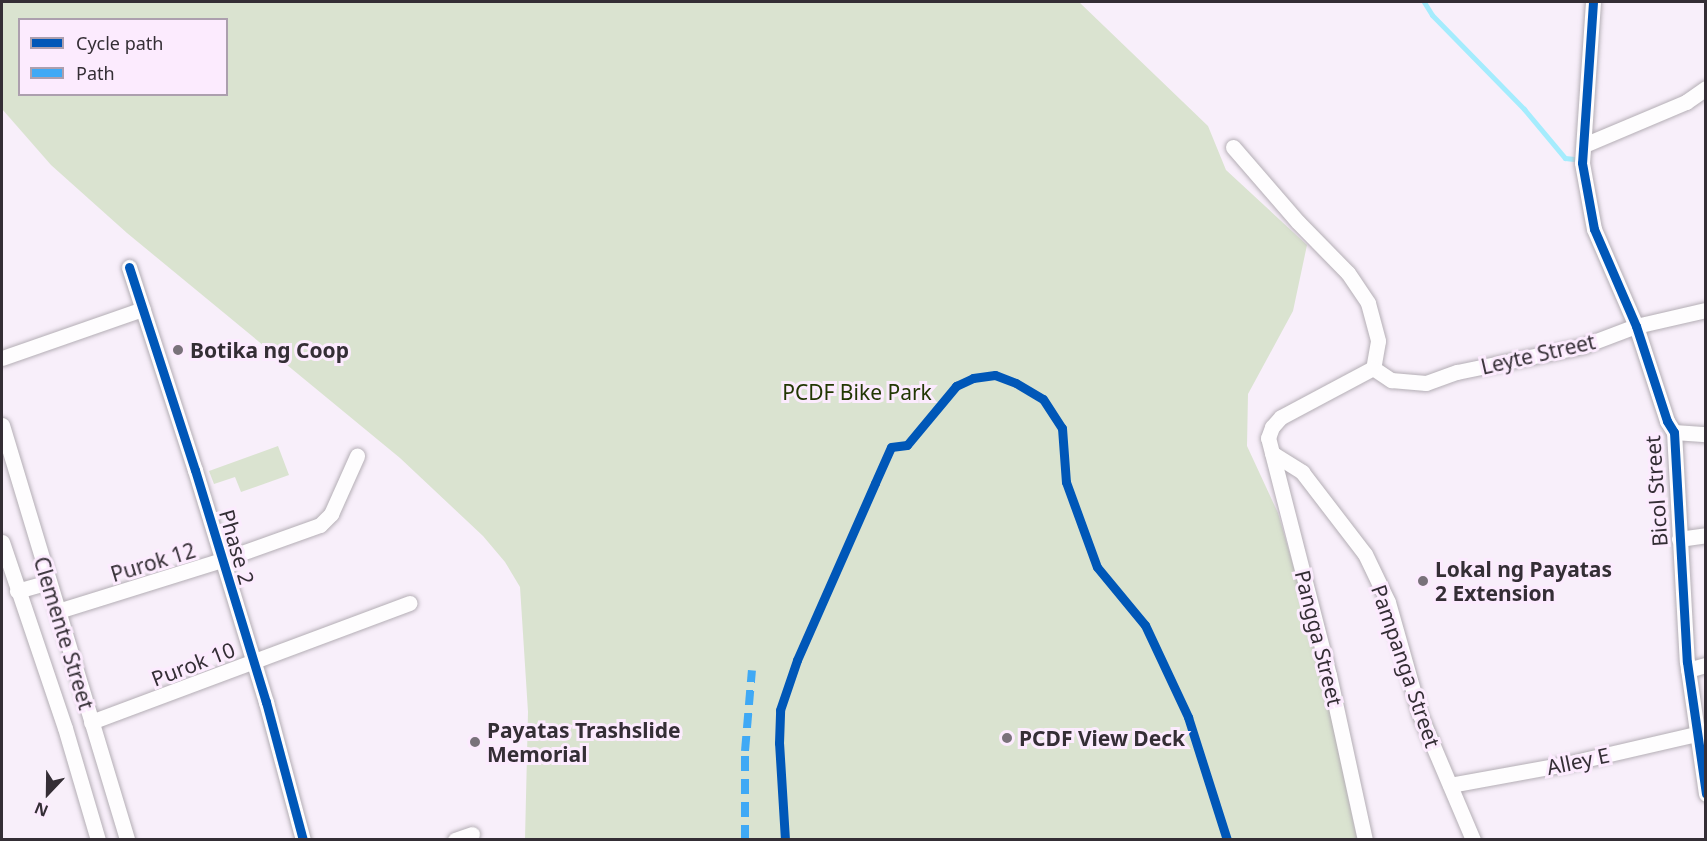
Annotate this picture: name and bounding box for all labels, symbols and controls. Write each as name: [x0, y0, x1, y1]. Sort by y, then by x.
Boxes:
legend: [18, 18, 228, 96]
text: Cycle path: [76, 31, 163, 55]
text: Path: [76, 61, 115, 85]
street label: Leyte Street: [1478, 329, 1598, 379]
place label: Botika ng Coop: [190, 337, 349, 363]
marker: Botika ng Coop: [171, 343, 185, 357]
park label: PCDF Bike Park: [782, 379, 932, 405]
street label: Bicol Street: [1640, 435, 1672, 547]
street label: Phase 2: [214, 507, 260, 587]
street label: Purok 12: [108, 537, 198, 587]
street label: Clemente Street: [29, 554, 99, 712]
place label: Lokal ng Payatas 2 Extension: [1435, 556, 1612, 606]
street label: Pangga Street: [1290, 567, 1348, 709]
marker: Lokal ng Payatas 2 Extension: [1416, 574, 1430, 588]
street label: Pampanga Street: [1366, 581, 1446, 751]
street label: Purok 10: [148, 637, 238, 691]
place label: Payatas Trashslide Memorial: [487, 717, 681, 767]
place label: PCDF View Deck: [1019, 725, 1185, 751]
marker: PCDF View Deck: [1000, 731, 1014, 745]
marker: Payatas Trashslide Memorial: [468, 735, 482, 749]
street label: Alley E: [1544, 742, 1612, 780]
north arrow: [18, 763, 78, 823]
text: N: [31, 797, 51, 822]

